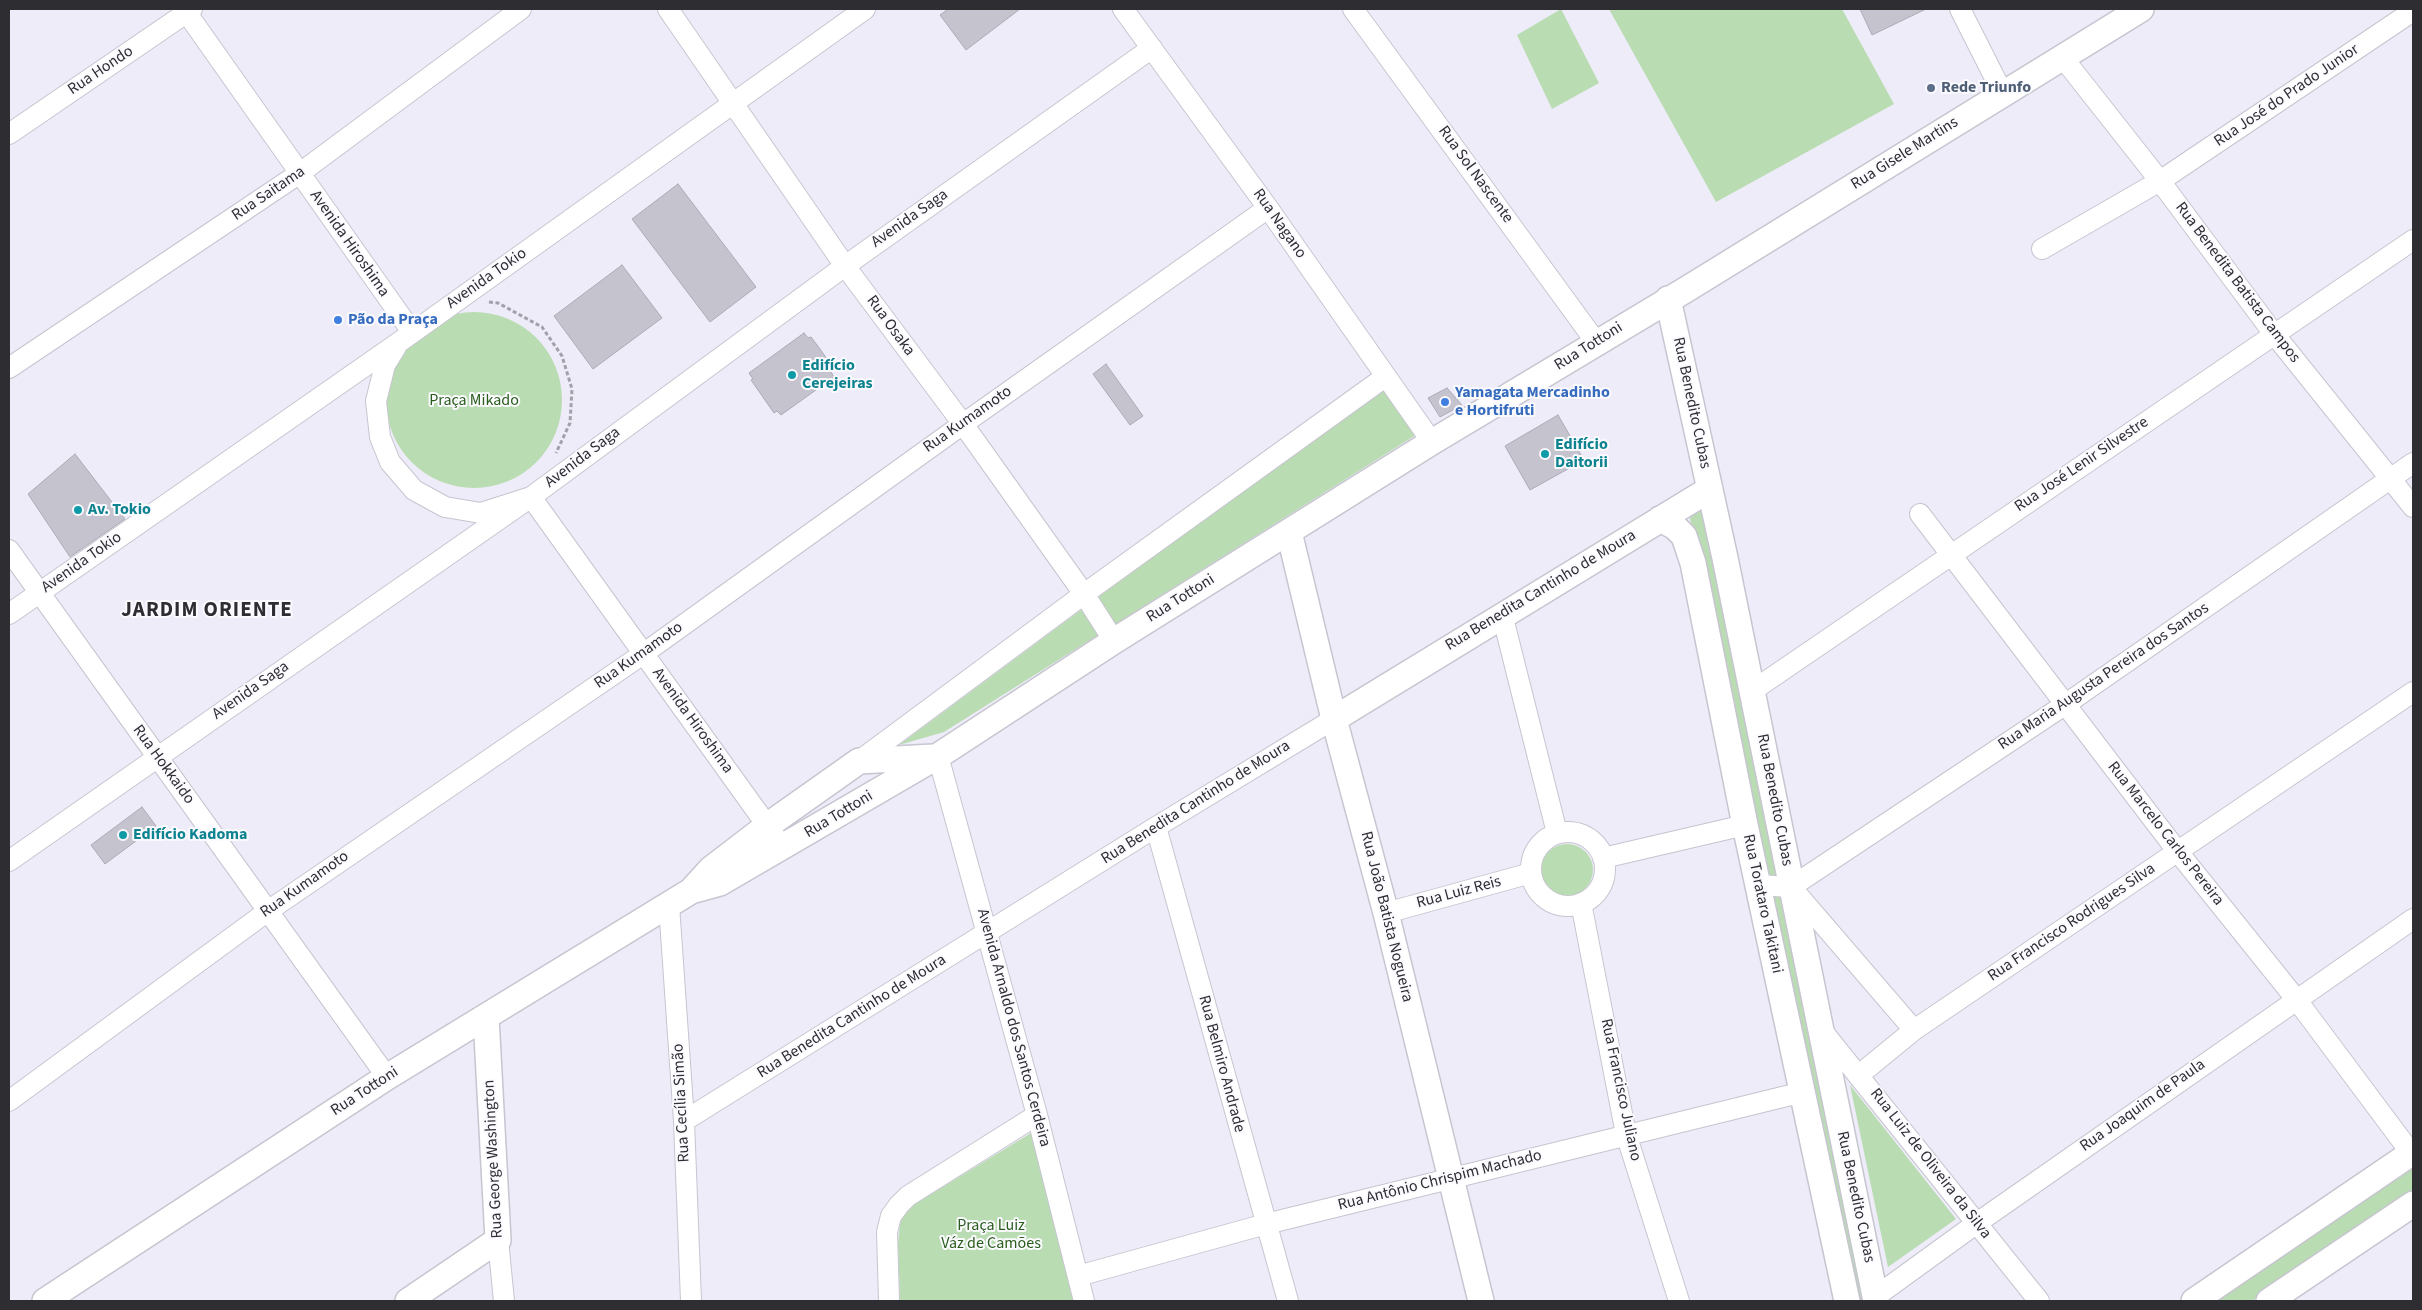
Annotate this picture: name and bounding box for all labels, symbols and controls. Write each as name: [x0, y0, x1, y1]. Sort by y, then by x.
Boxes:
street label: Rua José do Prado Junior: [2211, 40, 2363, 152]
street label: Rua Hondo: [65, 42, 137, 100]
place label: Rede Triunfo: [1941, 78, 2031, 98]
marker: Rede Triunfo: [1925, 82, 1937, 94]
street label: Rua Gisele Martins: [1848, 113, 1962, 195]
street label: Rua Sol Nascente: [1433, 123, 1517, 227]
street label: Rua Saitama: [229, 163, 309, 225]
street label: Rua Nagano: [1248, 185, 1310, 263]
street label: Avenida Saga: [868, 186, 952, 252]
street label: Avenida Hiroshima: [305, 187, 393, 301]
street label: Rua Benedita Batista Campos: [2170, 199, 2304, 367]
street label: Avenida Tokio: [443, 244, 531, 314]
street label: Rua Osaka: [862, 292, 918, 360]
place label: Pão da Praça: [348, 310, 438, 330]
marker: Pão da Praça: [332, 314, 344, 326]
street label: Rua Tottoni: [1551, 319, 1627, 375]
street label: Rua Benedito Cubas: [1668, 335, 1714, 471]
place label: Edifício Cerejeiras: [802, 356, 873, 394]
marker: Edifício Cerejeiras: [786, 369, 798, 381]
street label: Rua Kumamoto: [920, 382, 1016, 458]
place label: Yamagata Mercadinho e Hortifruti: [1455, 383, 1610, 421]
park label: Praça Mikado: [429, 391, 519, 411]
marker: Yamagata Mercadinho e Hortifruti: [1439, 396, 1451, 408]
street label: Rua José Lenir Silvestre: [2011, 413, 2153, 517]
street label: Avenida Saga: [542, 423, 624, 493]
place label: Edifício Daitorii: [1555, 435, 1608, 473]
marker: Edifício Daitorii: [1539, 448, 1551, 460]
place label: Av. Tokio: [88, 500, 151, 520]
marker: Av. Tokio: [72, 504, 84, 516]
street label: Rua Benedita Cantinho de Moura: [1442, 526, 1640, 656]
street label: Avenida Tokio: [38, 528, 126, 598]
street label: Rua Tottoni: [1143, 571, 1219, 627]
district label: JARDIM ORIENTE: [119, 598, 295, 624]
street label: Rua Maria Augusta Pereira dos Santos: [1995, 599, 2213, 755]
street label: Rua Kumamoto: [591, 618, 687, 694]
street label: Avenida Saga: [209, 658, 293, 724]
street label: Avenida Hiroshima: [647, 664, 737, 778]
street label: Rua Hokkaido: [128, 722, 198, 808]
street label: Rua Benedito Cubas: [1752, 732, 1796, 868]
street label: Rua Benedita Cantinho de Moura: [1098, 737, 1294, 869]
street label: Rua Marcelo Carlos Pereira: [2103, 758, 2227, 910]
street label: Rua Tottoni: [801, 787, 877, 843]
place label: Edifício Kadoma: [133, 825, 247, 845]
marker: Edifício Kadoma: [117, 829, 129, 841]
street label: Rua João Batista Nogueira: [1355, 830, 1417, 1004]
street label: Rua Torataro Takitani: [1738, 833, 1786, 975]
street label: Rua Kumamoto: [257, 847, 353, 923]
street label: Rua Francisco Rodrigues Silva: [1985, 860, 2159, 986]
street label: Rua Luiz Reis: [1415, 872, 1503, 914]
street label: Avenida Arnaldo dos Santos Cerdeira: [972, 907, 1054, 1149]
street label: Rua Benedita Cantinho de Moura: [754, 951, 950, 1083]
street label: Rua Belmiro Andrade: [1193, 993, 1249, 1135]
street label: Rua Francisco Juliano: [1596, 1017, 1644, 1163]
street label: Rua Cecília Simão: [669, 1043, 695, 1163]
street label: Rua Joaquim de Paula: [2077, 1056, 2209, 1156]
street label: Rua Tottoni: [328, 1063, 402, 1121]
street label: Rua George Washington: [480, 1079, 508, 1239]
street label: Rua Luiz de Oliveira da Silva: [1865, 1085, 1995, 1243]
street label: Rua Benedito Cubas: [1832, 1129, 1878, 1265]
street label: Rua Antônio Chrispim Machado: [1336, 1146, 1544, 1216]
park label: Praça Luiz Váz de Camões: [941, 1216, 1041, 1254]

